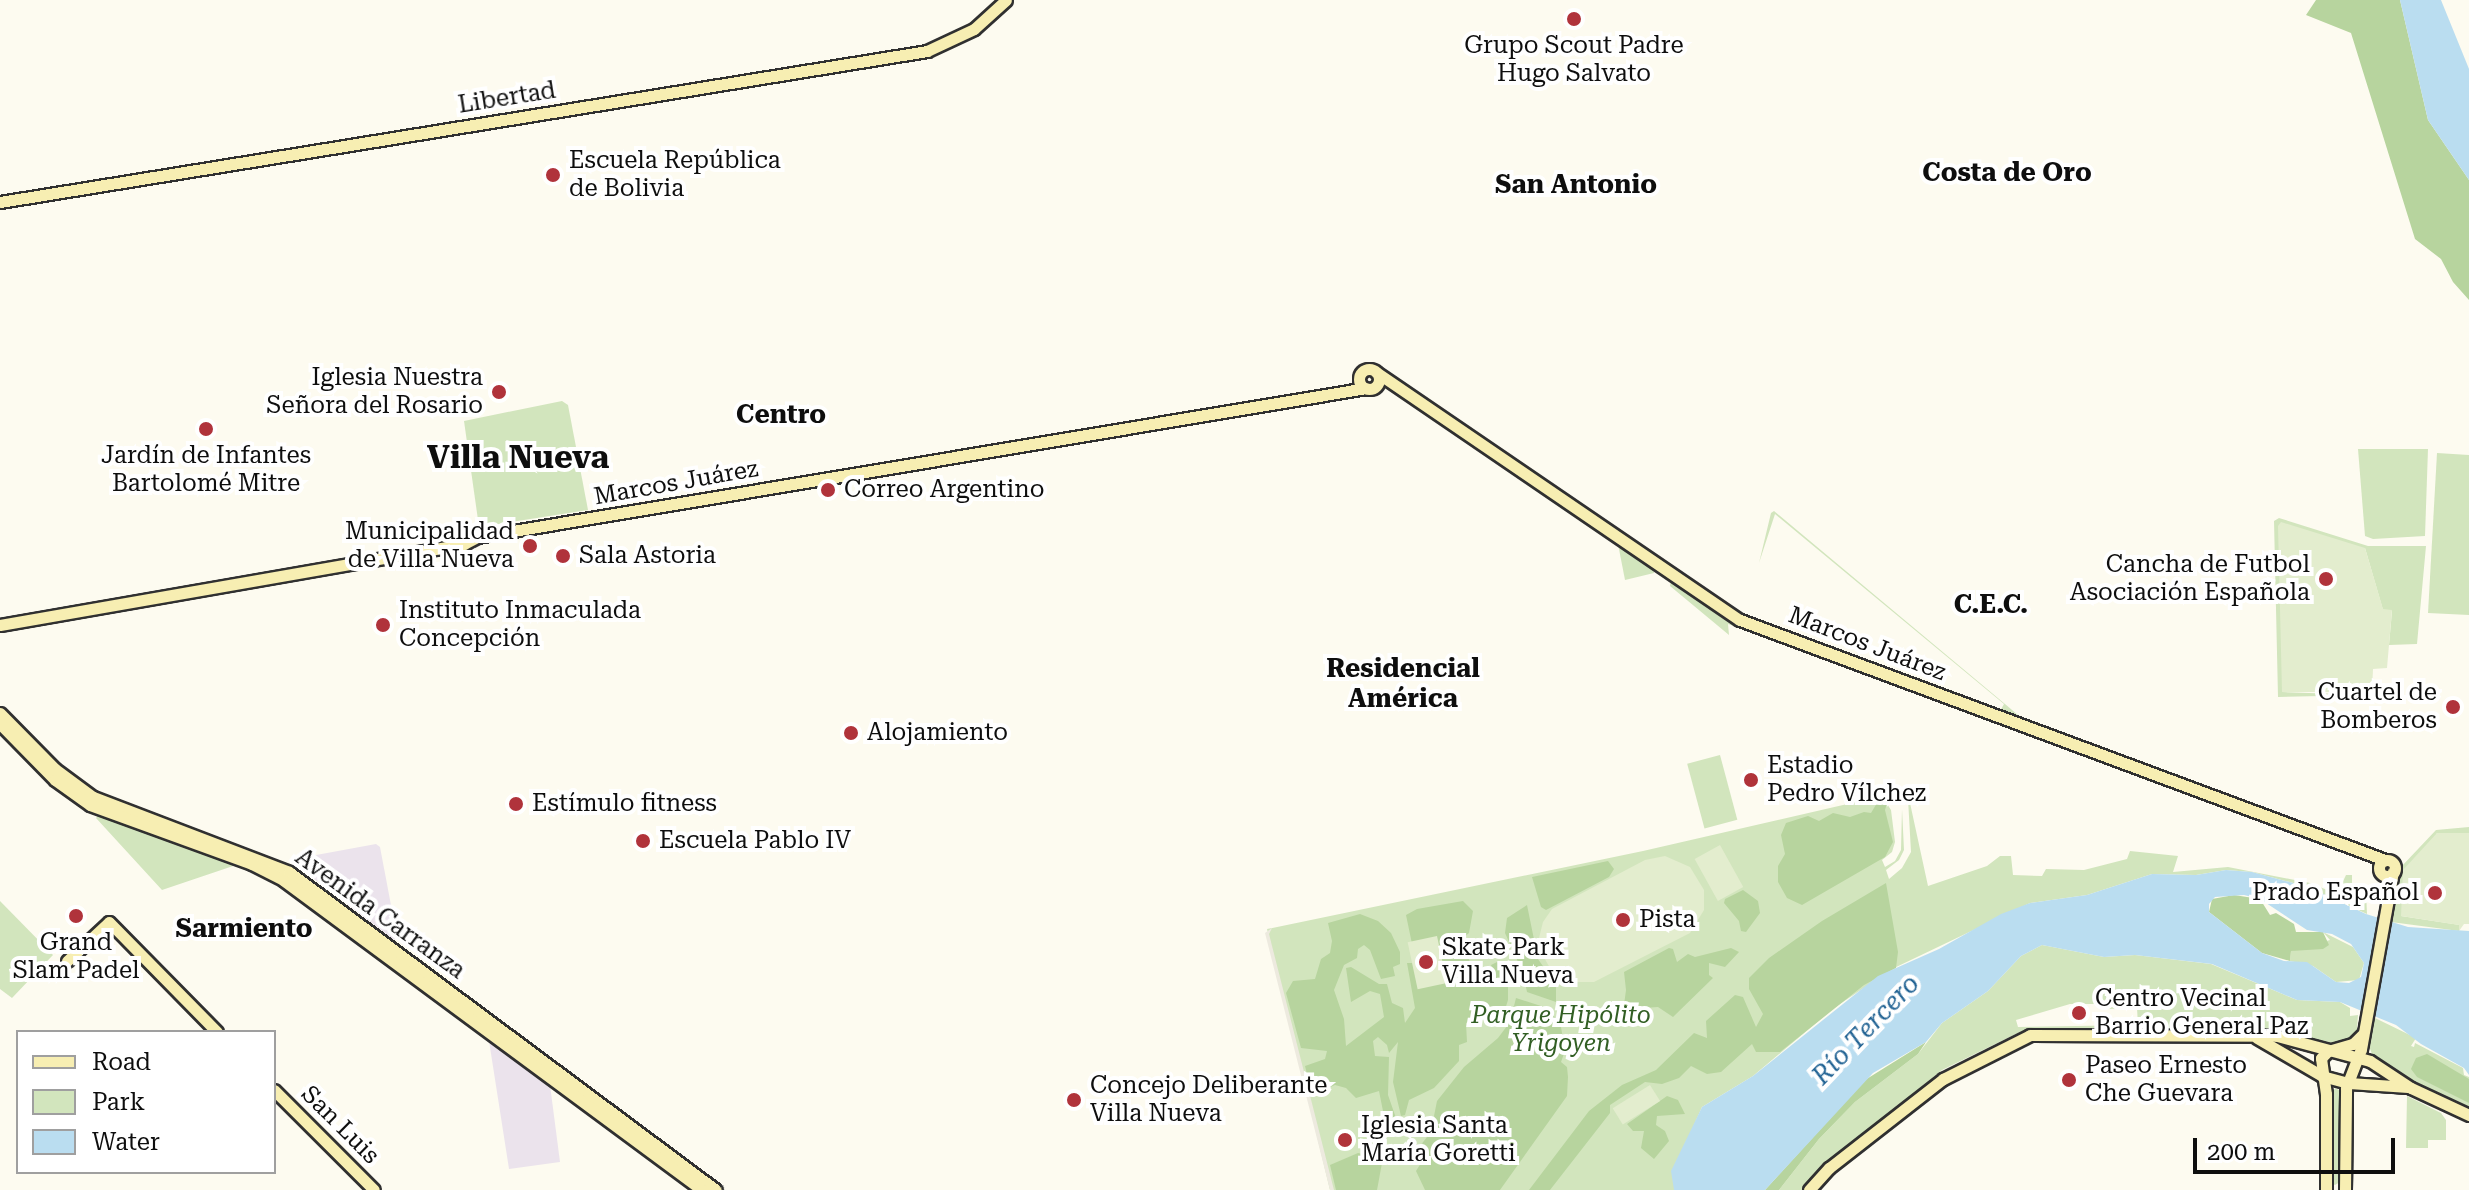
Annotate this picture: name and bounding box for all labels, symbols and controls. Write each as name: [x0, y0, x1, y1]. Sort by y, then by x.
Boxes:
marker: Grupo Scout Padre Hugo Salvato: [1565, 10, 1583, 28]
place label: Grupo Scout Padre Hugo Salvato: [1464, 32, 1684, 88]
street label: Libertad: [456, 76, 558, 120]
place label: Escuela República de Bolivia: [569, 147, 781, 203]
district label: Costa de Oro: [1922, 157, 2092, 189]
marker: Escuela República de Bolivia: [544, 166, 562, 184]
district label: San Antonio: [1495, 169, 1657, 201]
place label: Iglesia Nuestra Señora del Rosario: [266, 364, 483, 420]
marker: Iglesia Nuestra Señora del Rosario: [490, 383, 508, 401]
district label: Centro: [736, 399, 826, 431]
marker: Jardín de Infantes Bartolomé Mitre: [197, 420, 215, 438]
district label: Villa Nueva: [427, 438, 609, 476]
place label: Jardín de Infantes Bartolomé Mitre: [101, 442, 311, 498]
street label: Marcos Juárez: [592, 454, 760, 512]
place label: Correo Argentino: [844, 476, 1044, 504]
marker: Correo Argentino: [819, 481, 837, 499]
place label: Municipalidad de Villa Nueva: [345, 518, 514, 574]
marker: Municipalidad de Villa Nueva: [521, 537, 539, 555]
place label: Sala Astoria: [579, 542, 716, 570]
marker: Sala Astoria: [554, 547, 572, 565]
place label: Cancha de Futbol Asociación Española: [2070, 551, 2310, 607]
marker: Cancha de Futbol Asociación Española: [2317, 570, 2335, 588]
district label: C.E.C.: [1954, 589, 2028, 621]
place label: Instituto Inmaculada Concepción: [399, 597, 641, 653]
street label: Marcos Juárez: [1784, 601, 1950, 687]
marker: Instituto Inmaculada Concepción: [374, 616, 392, 634]
district label: Residencial América: [1326, 653, 1480, 714]
place label: Cuartel de Bomberos: [2318, 679, 2437, 735]
marker: Cuartel de Bomberos: [2444, 698, 2462, 716]
place label: Alojamiento: [867, 719, 1008, 747]
marker: Alojamiento: [842, 724, 860, 742]
place label: Estadio Pedro Vílchez: [1767, 752, 1926, 808]
marker: Estadio Pedro Vílchez: [1742, 771, 1760, 789]
place label: Estímulo fitness: [532, 790, 717, 818]
marker: Estímulo fitness: [507, 795, 525, 813]
place label: Escuela Pablo IV: [659, 827, 851, 855]
marker: Escuela Pablo IV: [634, 832, 652, 850]
street label: Avenida Carranza: [290, 843, 470, 985]
place label: Prado Español: [2252, 879, 2419, 907]
marker: Prado Español: [2426, 884, 2444, 902]
place label: Pista: [1639, 906, 1696, 934]
marker: Grand Slam Padel: [67, 907, 85, 925]
marker: Pista: [1614, 911, 1632, 929]
district label: Sarmiento: [175, 913, 313, 945]
place label: Grand Slam Padel: [13, 929, 139, 985]
place label: Skate Park Villa Nueva: [1442, 934, 1574, 990]
marker: Skate Park Villa Nueva: [1417, 953, 1435, 971]
water label: Río Tercero: [1806, 969, 1926, 1091]
place label: Centro Vecinal Barrio General Paz: [2095, 985, 2308, 1041]
park label: Parque Hipólito Yrigoyen: [1471, 1002, 1651, 1058]
marker: Centro Vecinal Barrio General Paz: [2070, 1004, 2088, 1022]
legend: [16, 1030, 276, 1174]
text: Road: [92, 1048, 151, 1076]
place label: Paseo Ernesto Che Guevara: [2085, 1052, 2247, 1108]
marker: Paseo Ernesto Che Guevara: [2060, 1071, 2078, 1089]
place label: Concejo Deliberante Villa Nueva: [1090, 1072, 1327, 1128]
street label: San Luis: [295, 1080, 385, 1170]
text: Park: [92, 1088, 145, 1116]
marker: Concejo Deliberante Villa Nueva: [1065, 1091, 1083, 1109]
place label: Iglesia Santa María Goretti: [1361, 1112, 1516, 1168]
scale bar: [2197, 1122, 2399, 1172]
text: Water: [92, 1128, 160, 1156]
marker: Iglesia Santa María Goretti: [1336, 1131, 1354, 1149]
text: 200 m: [2207, 1138, 2275, 1166]

